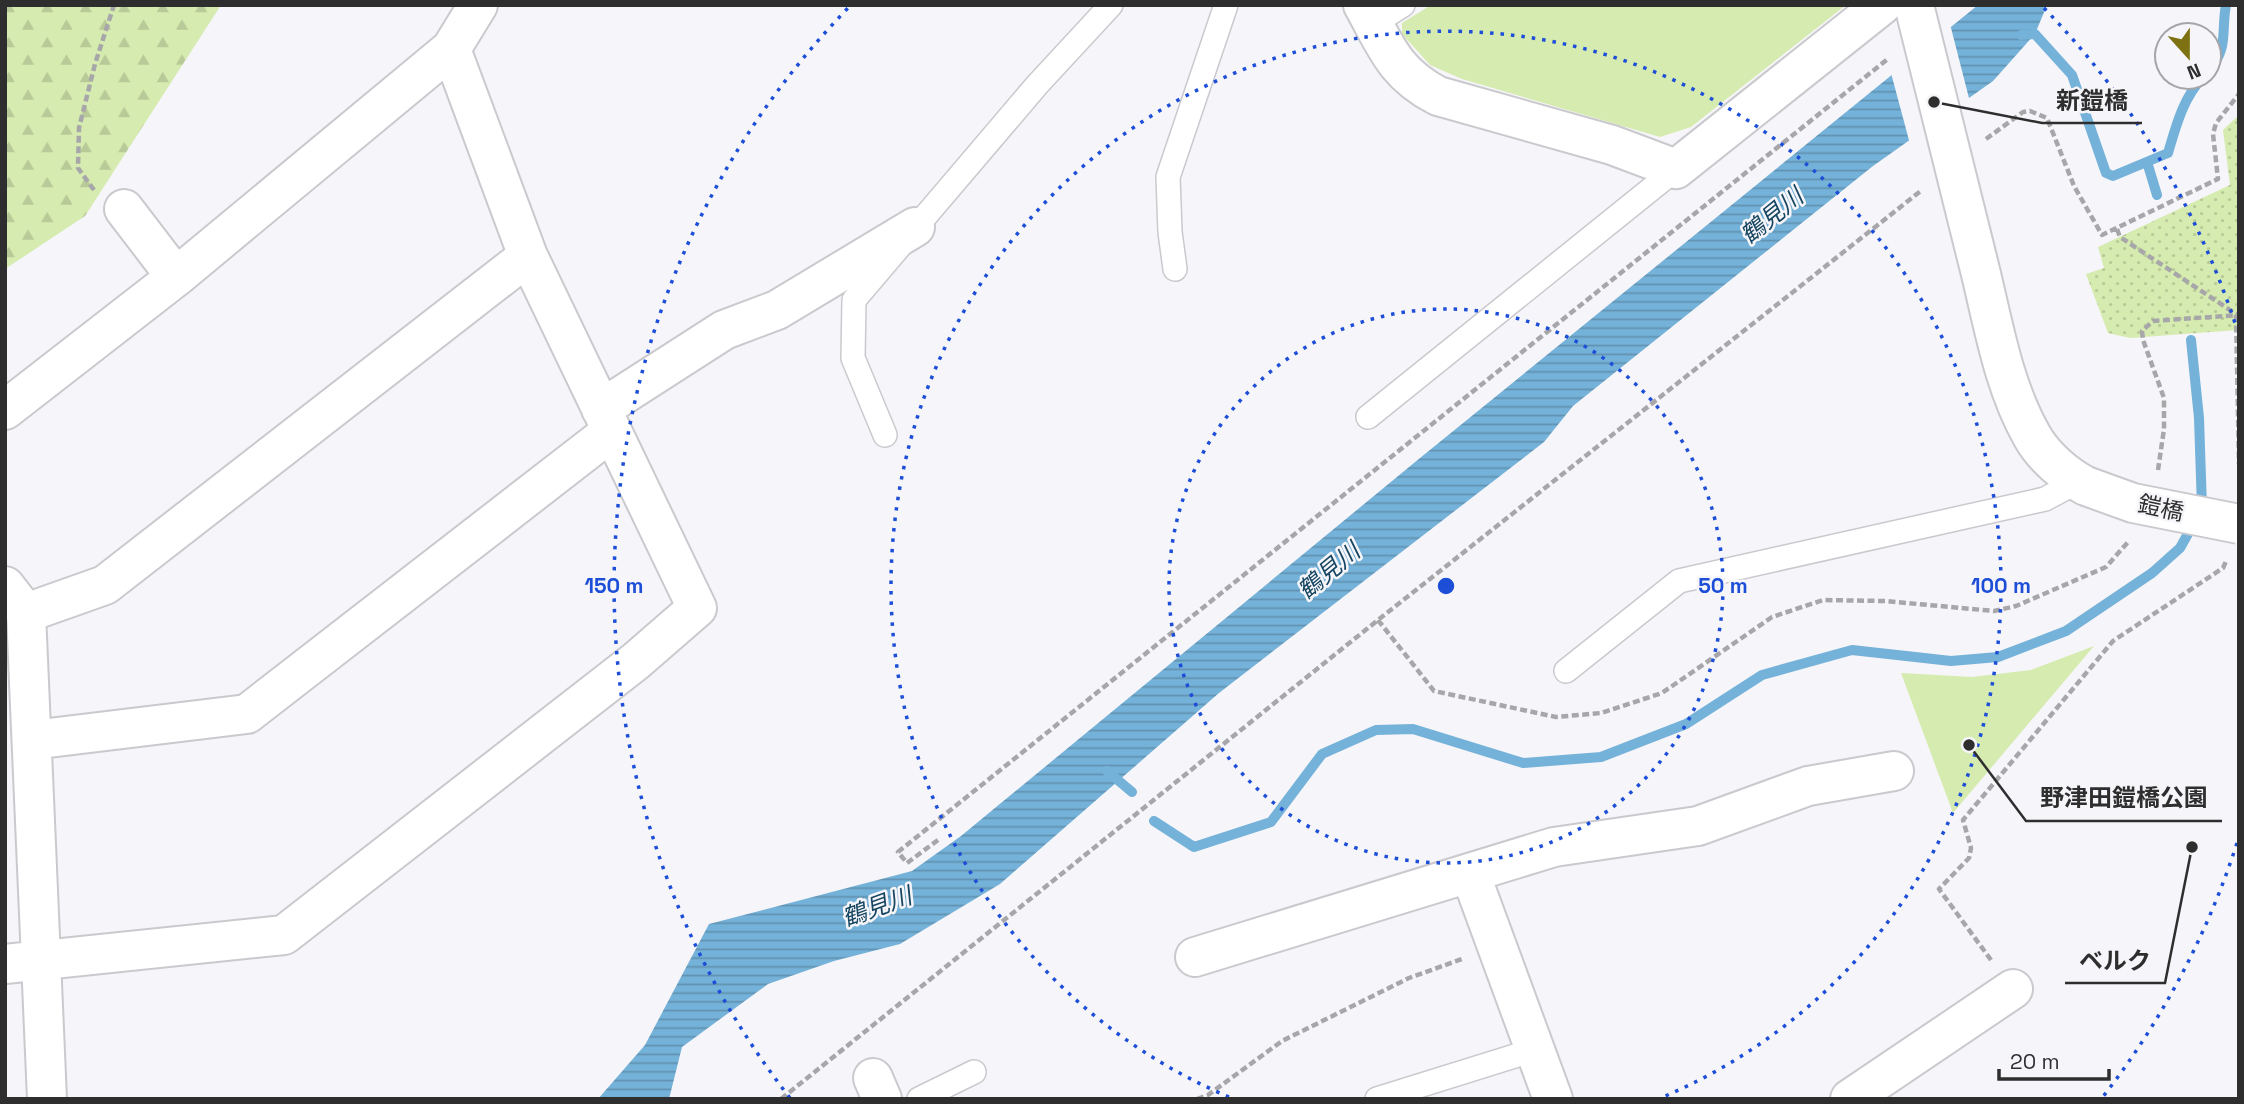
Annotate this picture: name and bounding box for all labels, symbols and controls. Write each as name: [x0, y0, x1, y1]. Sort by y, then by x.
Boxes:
north arrow: [2153, 21, 2223, 91]
text: N: [2183, 57, 2204, 85]
callout: 新鎧橋: [2042, 78, 2142, 123]
text: 新鎧橋: [2056, 85, 2128, 116]
water label: 鶴見川: [1734, 179, 1812, 250]
street label: 鎧橋: [2135, 489, 2187, 527]
water label: 鶴見川: [1291, 534, 1369, 606]
text: 150 m: [585, 572, 643, 599]
text: 50 m: [1698, 572, 1748, 599]
text: 100 m: [1971, 572, 2031, 599]
centre of rings: [1434, 574, 1458, 598]
callout: 野津田鎧橋公園: [2026, 776, 2222, 821]
text: 野津田鎧橋公園: [2040, 782, 2208, 813]
water label: 鶴見川: [838, 879, 919, 933]
callout: ベルク: [2065, 938, 2165, 983]
text: ベルク: [2079, 945, 2151, 976]
scale bar: [1999, 1038, 2109, 1082]
text: 20 m: [2010, 1048, 2060, 1075]

